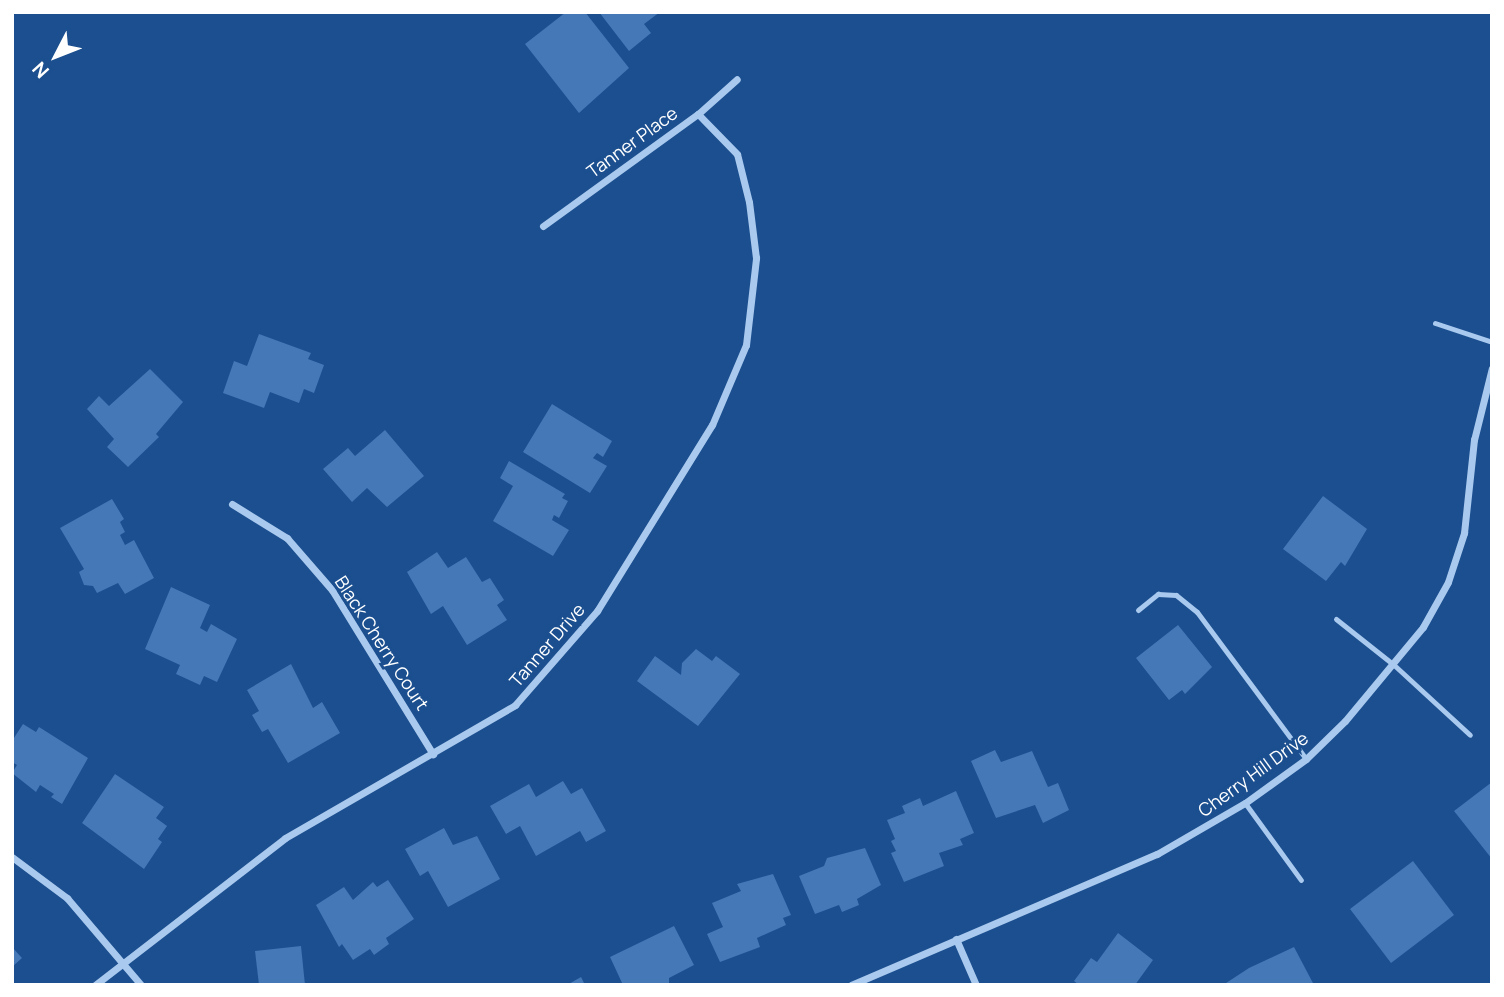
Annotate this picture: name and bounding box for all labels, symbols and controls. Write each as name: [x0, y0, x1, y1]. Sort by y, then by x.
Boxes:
north arrow: [21, 21, 91, 91]
text: N: [26, 56, 55, 84]
street label: Tanner Place: [582, 102, 682, 182]
street label: Black Cherry Court: [331, 572, 433, 714]
street label: Tanner Drive: [505, 599, 589, 691]
street label: Cherry Hill Drive: [1194, 727, 1312, 821]

